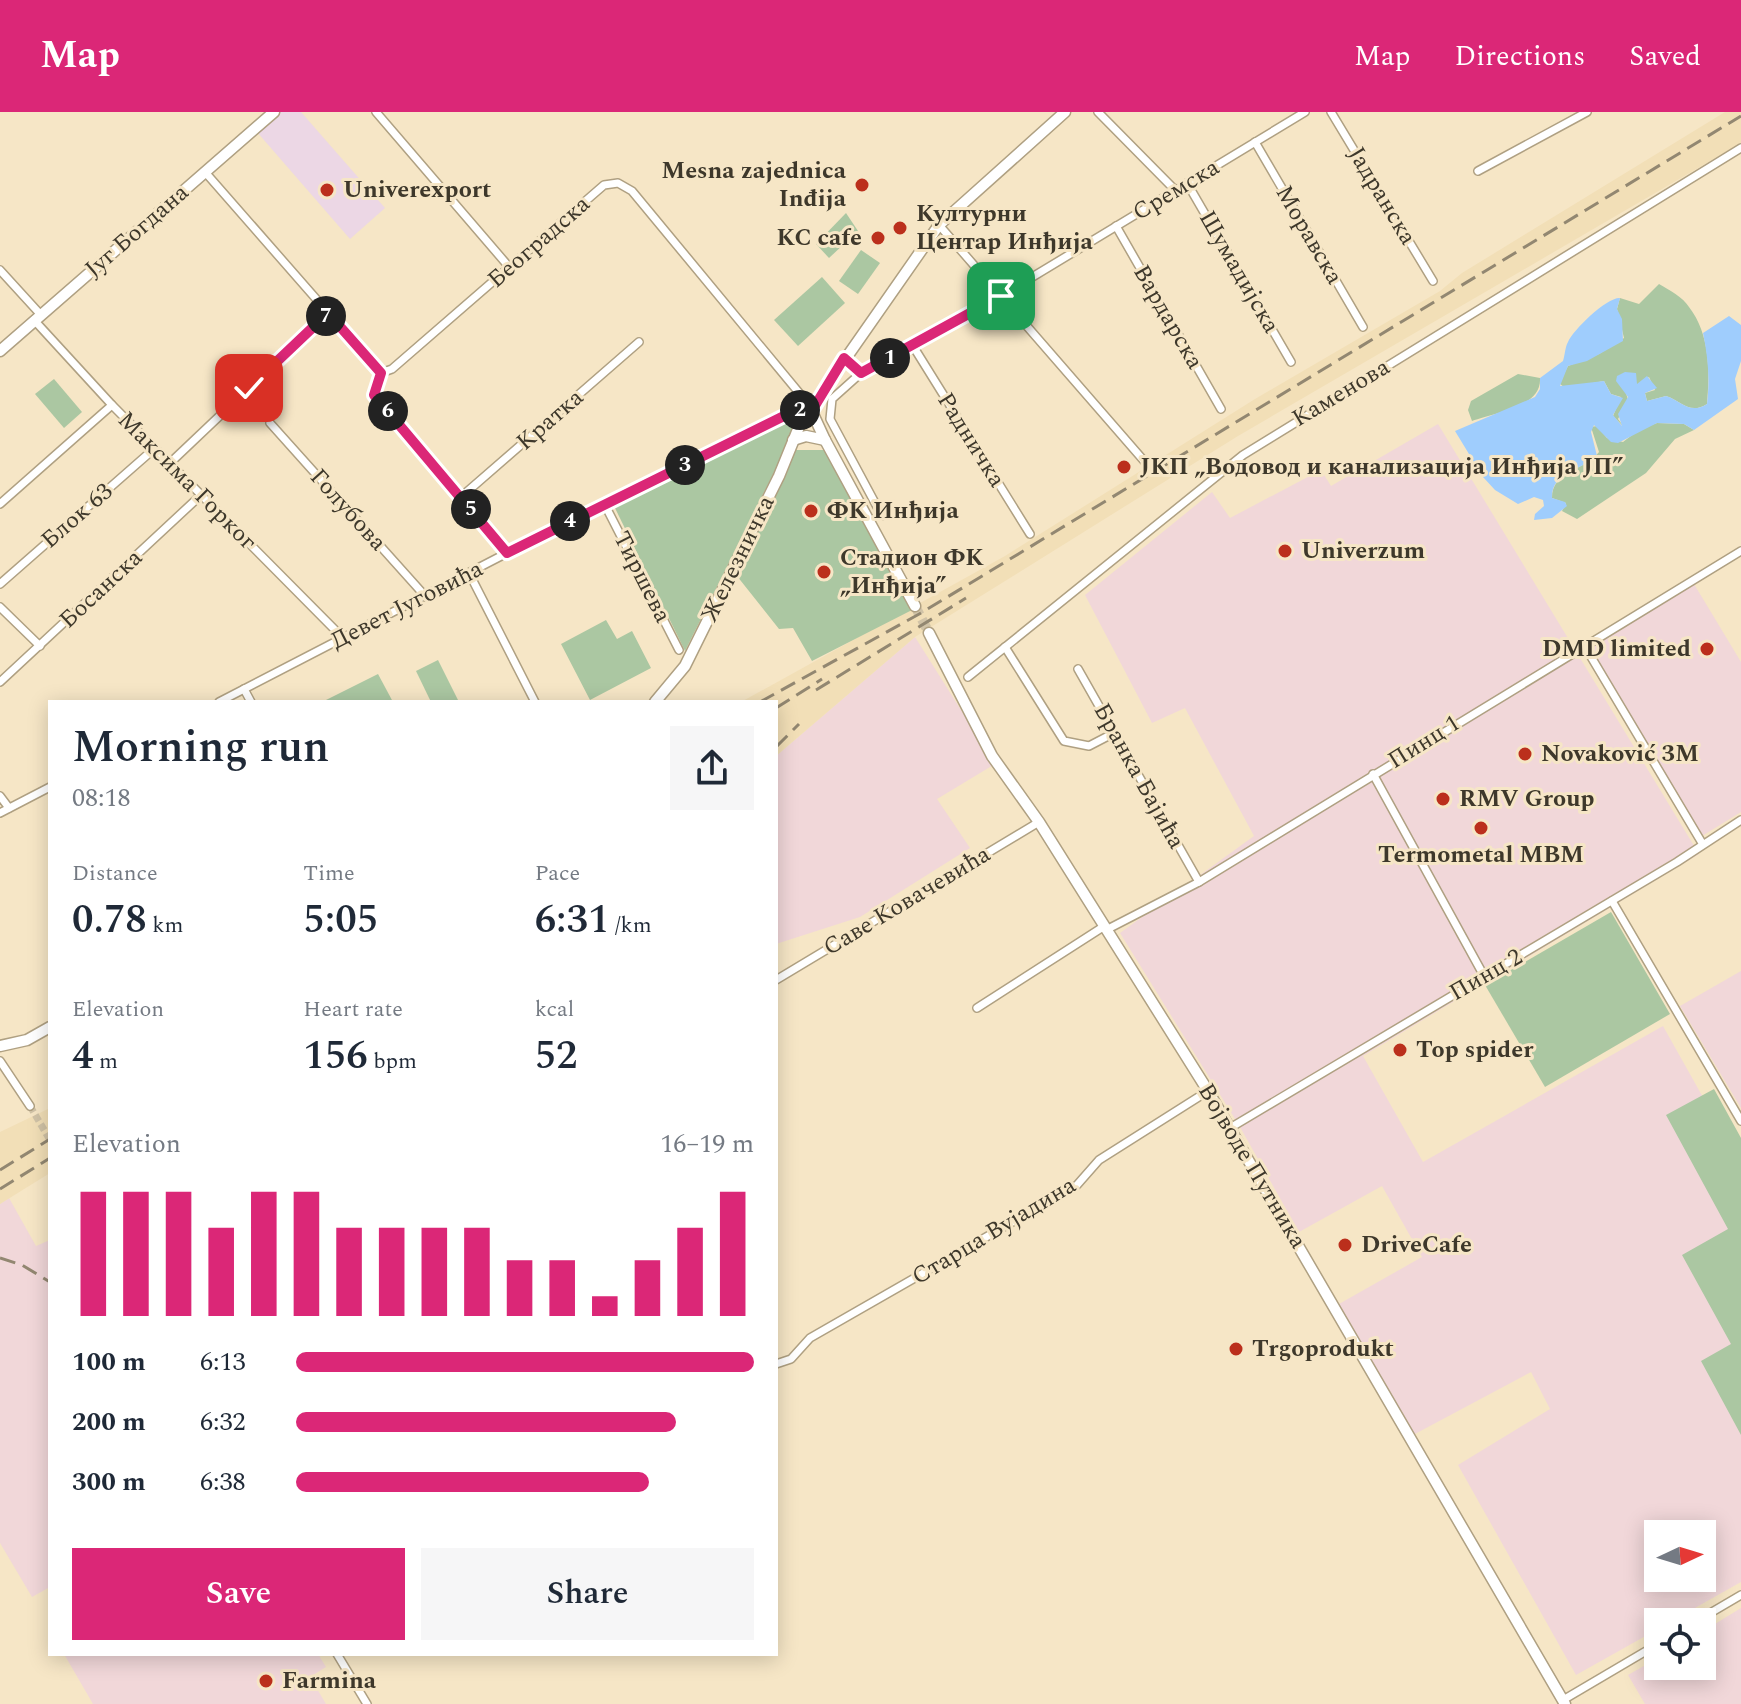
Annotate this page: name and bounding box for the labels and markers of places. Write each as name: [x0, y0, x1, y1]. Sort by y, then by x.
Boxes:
place label: Mesna zajednica Inđija: [661, 153, 847, 217]
place label: Univerexport: [343, 172, 491, 208]
marker: Mesna zajednica Inđija: [853, 176, 871, 194]
marker: Univerexport: [318, 181, 336, 199]
place label: Културни Центар Инђија: [916, 196, 1094, 260]
marker: Културни Центар Инђија: [891, 219, 909, 237]
place label: KC cafe: [776, 220, 862, 256]
marker: KC cafe: [869, 229, 887, 247]
pin: [967, 262, 1035, 330]
pin: 7: [306, 296, 346, 336]
pin: 1: [870, 338, 910, 378]
pin: [215, 354, 283, 422]
pin: 2: [780, 390, 820, 430]
pin: 6: [368, 391, 408, 431]
pin: 3: [665, 445, 705, 485]
place label: ЈКП „Водовод и канализација Инђија ЈП”: [1140, 449, 1624, 485]
marker: ЈКП „Водовод и канализација Инђија ЈП”: [1115, 458, 1133, 476]
pin: 5: [451, 489, 491, 529]
place label: ФК Инђија: [827, 493, 959, 529]
pin: 4: [550, 501, 590, 541]
marker: ФК Инђија: [802, 502, 820, 520]
place label: Univerzum: [1301, 533, 1426, 569]
place label: Стадион ФК „Инђија”: [840, 540, 984, 604]
marker: Univerzum: [1276, 542, 1294, 560]
marker: Стадион ФК „Инђија”: [815, 563, 833, 581]
place label: DMD limited: [1542, 631, 1691, 667]
marker: DMD limited: [1698, 640, 1716, 658]
place label: Novaković 3M: [1541, 736, 1699, 772]
marker: Novaković 3M: [1516, 745, 1534, 763]
place label: RMV Group: [1459, 781, 1594, 817]
marker: RMV Group: [1434, 790, 1452, 808]
marker: Termometal MBM: [1472, 819, 1490, 837]
place label: Termometal MBM: [1378, 837, 1584, 873]
place label: Top spider: [1416, 1032, 1534, 1068]
marker: Top spider: [1391, 1041, 1409, 1059]
place label: DriveCafe: [1361, 1227, 1472, 1263]
marker: DriveCafe: [1336, 1236, 1354, 1254]
place label: Trgoprodukt: [1252, 1331, 1394, 1367]
marker: Trgoprodukt: [1227, 1340, 1245, 1358]
place label: Farmina: [282, 1663, 377, 1699]
marker: Farmina: [257, 1672, 275, 1690]

